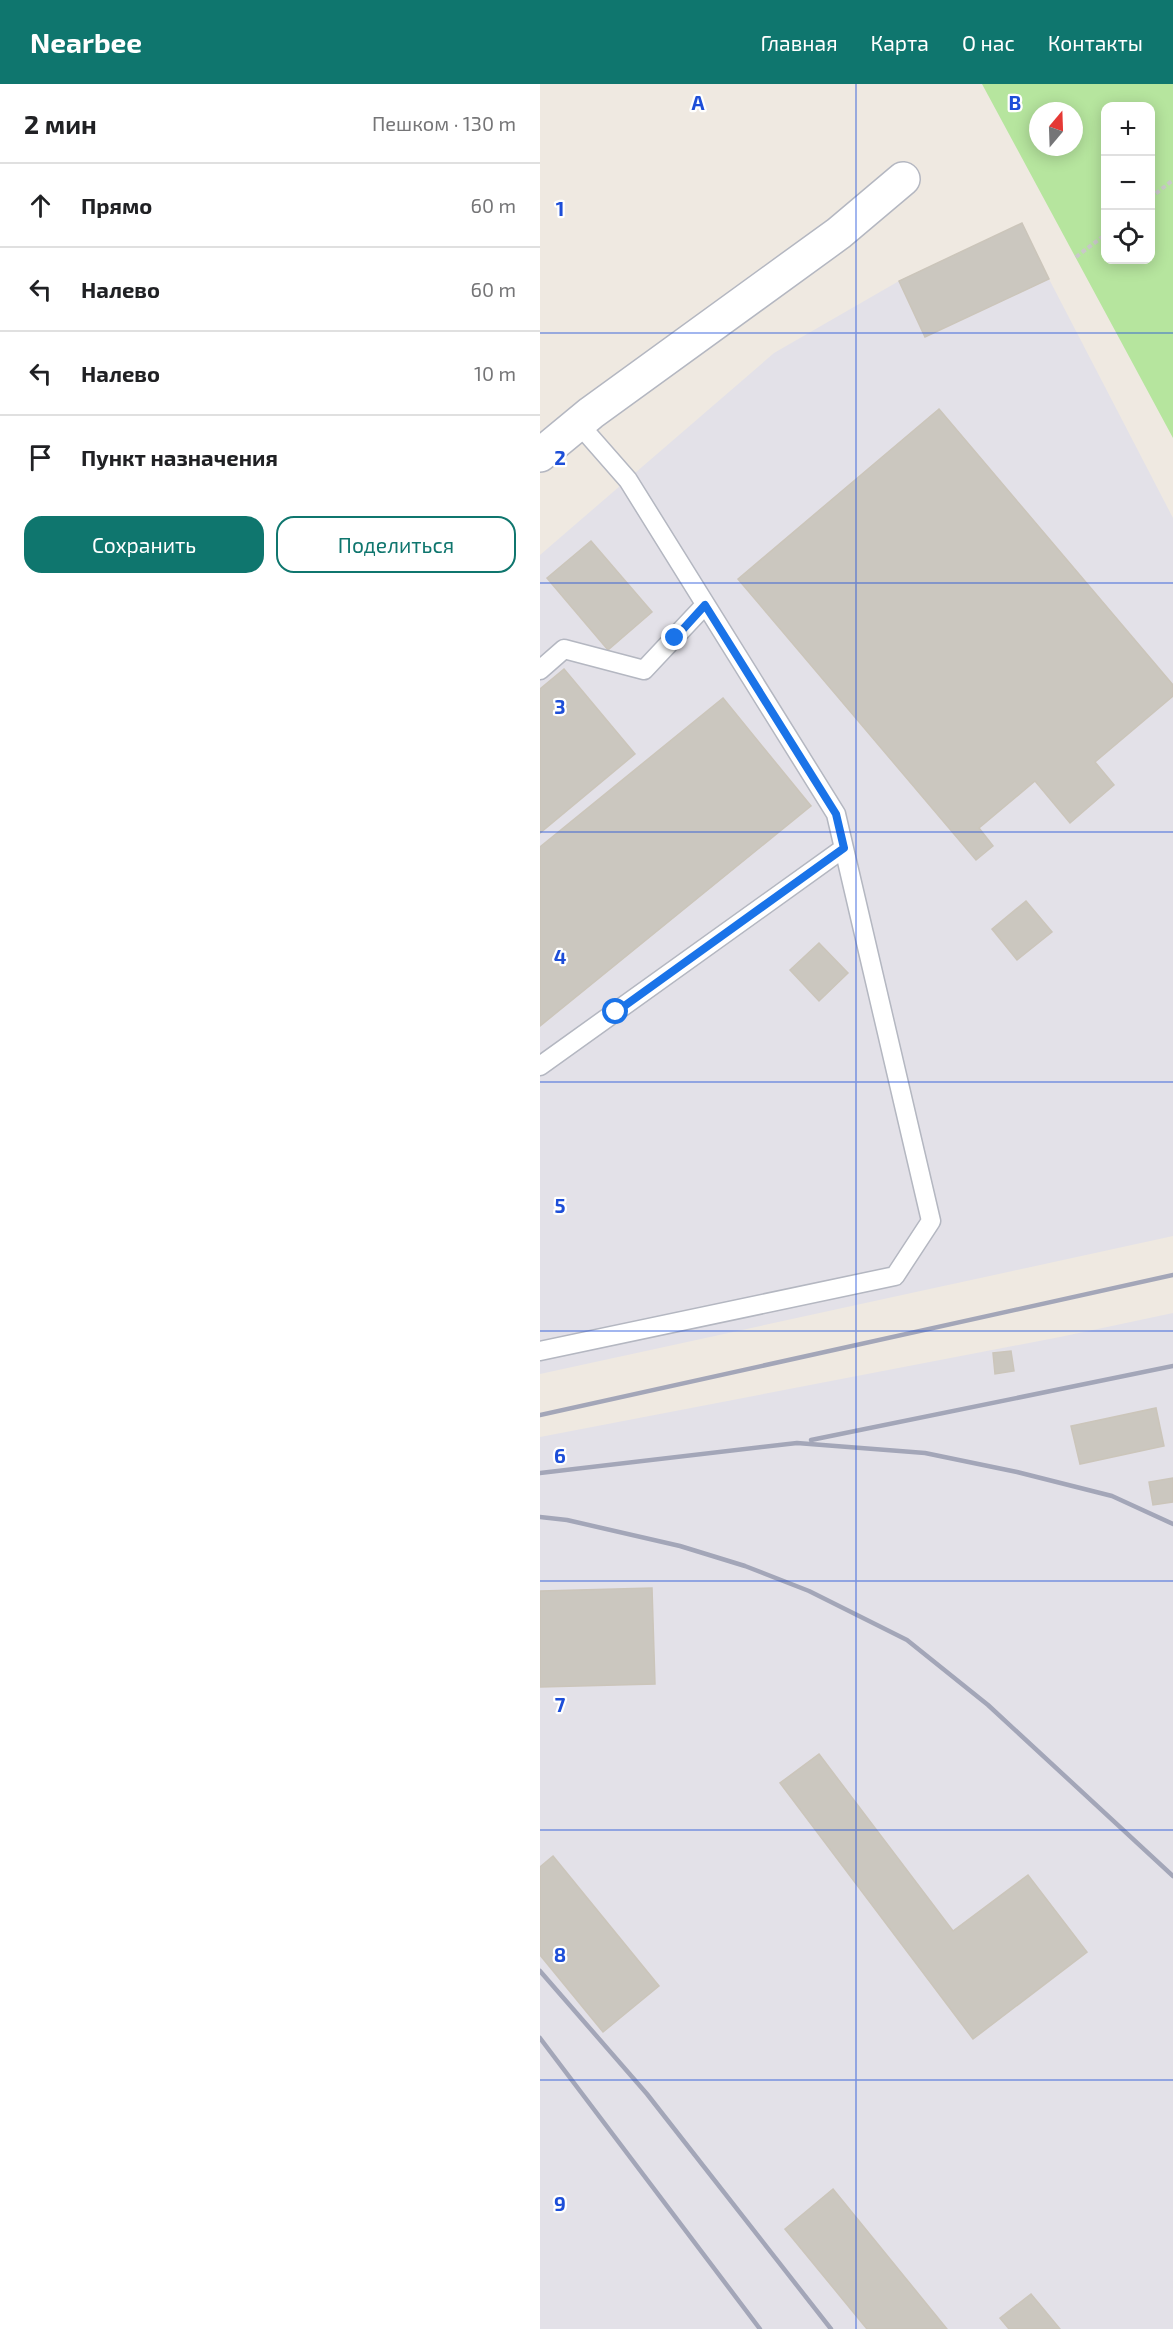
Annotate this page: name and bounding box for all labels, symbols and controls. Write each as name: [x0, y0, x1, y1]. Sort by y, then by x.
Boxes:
text: Nearbee: [30, 25, 142, 59]
text: Главная: [761, 30, 838, 55]
text: Карта: [871, 30, 929, 55]
text: О нас: [962, 30, 1015, 55]
text: Контакты: [1048, 30, 1143, 55]
text: A: [691, 90, 705, 114]
text: B: [1009, 90, 1021, 114]
north arrow: [1029, 102, 1083, 156]
map controls: [1101, 102, 1155, 264]
button: +: [1101, 102, 1155, 156]
text: 2 мин: [24, 108, 97, 139]
text: Пешком · 130 m: [372, 111, 516, 135]
button: −: [1101, 156, 1155, 210]
icon: ahead: [24, 189, 57, 222]
text: Прямо: [81, 192, 152, 218]
text: 60 m: [471, 193, 516, 217]
text: 1: [556, 196, 564, 220]
button: locate: [1101, 210, 1155, 264]
icon: left: [24, 273, 57, 306]
text: Налево: [81, 276, 160, 302]
text: 60 m: [471, 277, 516, 301]
icon: left: [24, 357, 57, 390]
text: Налево: [81, 360, 160, 386]
text: 10 m: [474, 361, 516, 385]
icon: arrive: [24, 441, 57, 474]
text: Пункт назначения: [81, 444, 278, 470]
text: 2: [554, 445, 566, 469]
button: Сохранить: [24, 516, 264, 573]
button: Поделиться: [276, 516, 516, 573]
route end: [661, 624, 687, 650]
text: 3: [554, 694, 566, 718]
text: 4: [554, 944, 567, 968]
route start: [602, 998, 628, 1024]
text: 5: [554, 1193, 566, 1217]
text: 6: [554, 1443, 566, 1467]
text: 7: [555, 1692, 566, 1716]
text: 8: [554, 1942, 566, 1966]
text: 9: [554, 2191, 566, 2215]

